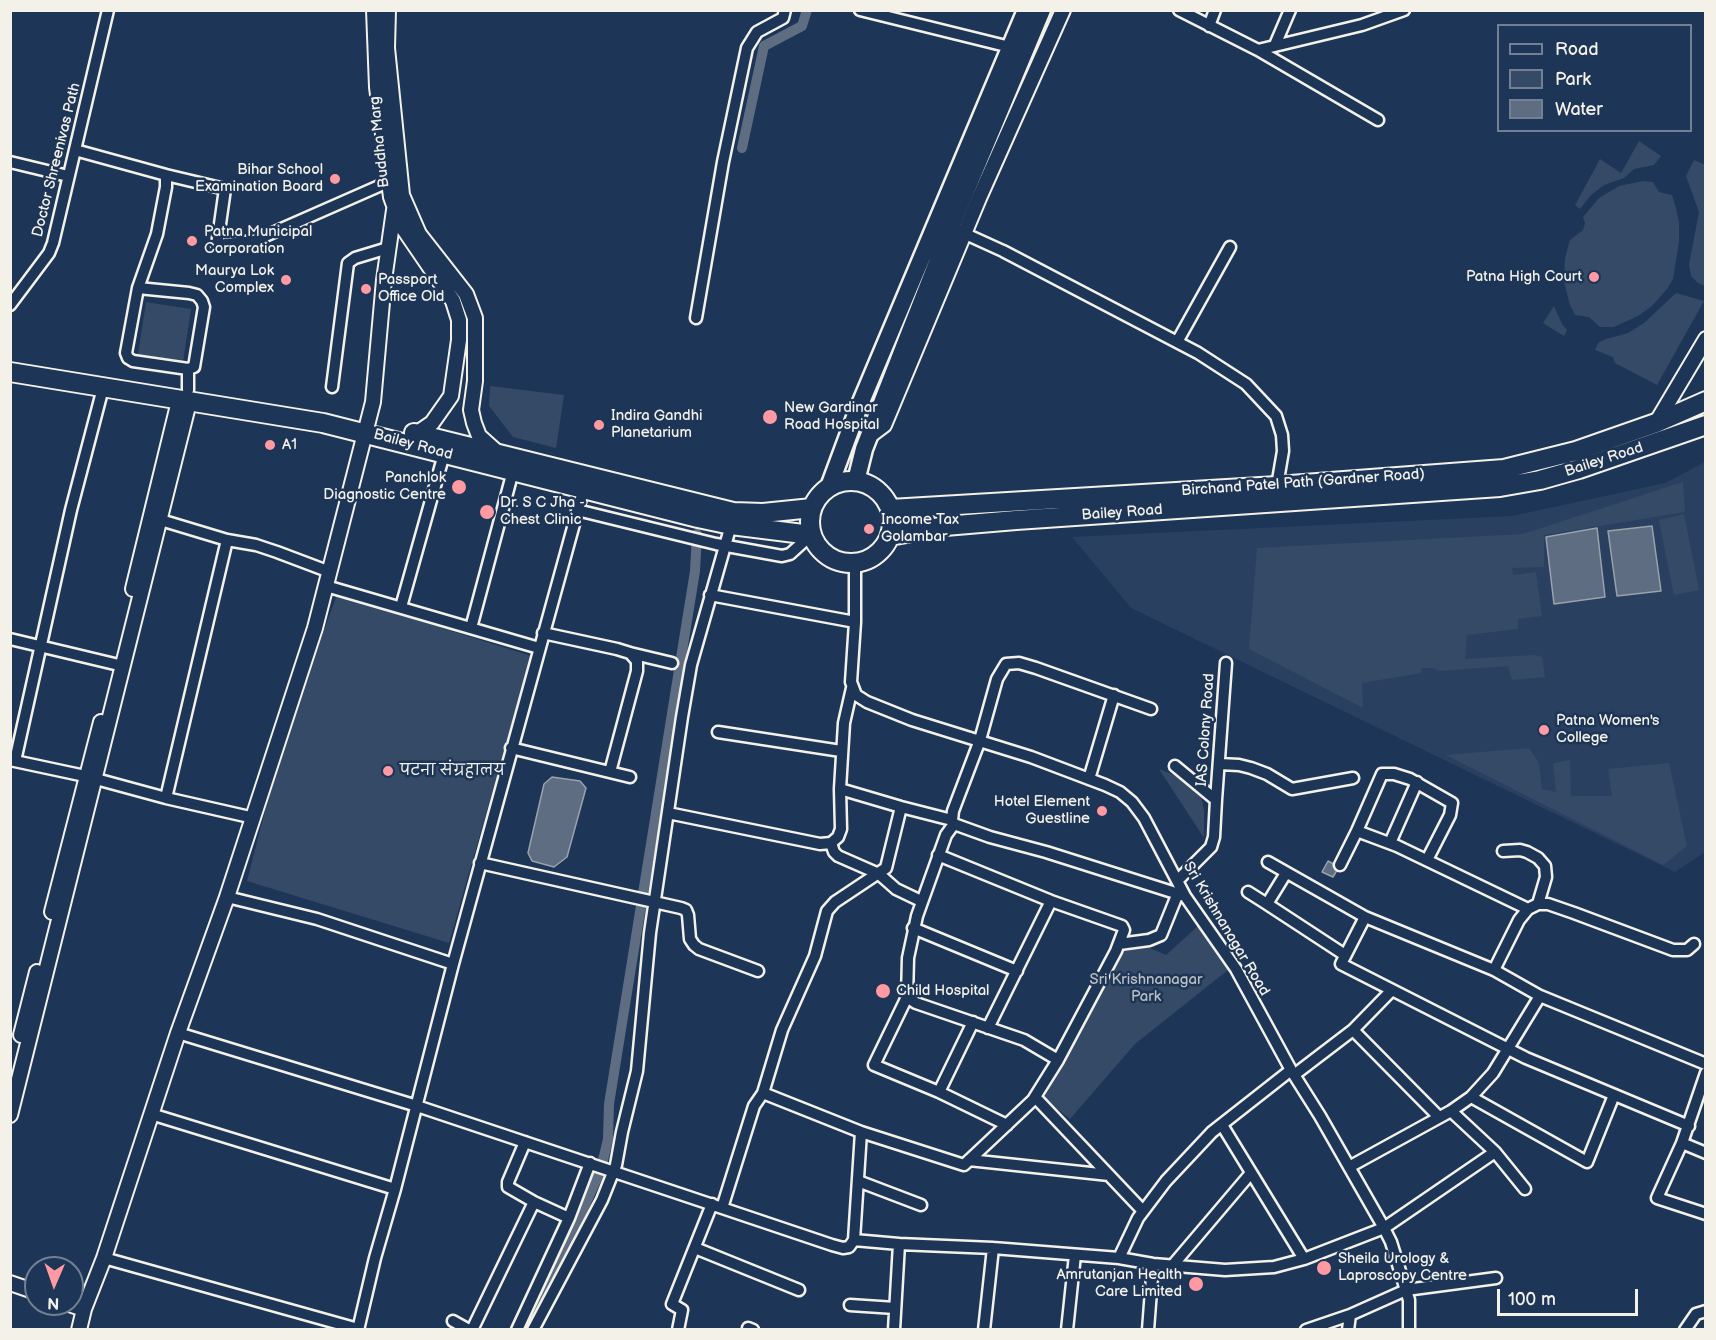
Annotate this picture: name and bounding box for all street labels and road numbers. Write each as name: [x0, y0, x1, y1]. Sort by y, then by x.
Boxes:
street label: Doctor Shreenivas Path: [29, 81, 85, 239]
street label: Buddha Marg: [366, 95, 394, 189]
street label: Bailey Road: [371, 426, 455, 464]
street label: Bailey Road: [1563, 439, 1645, 481]
street label: Birchand Patel Path (Gardner Road): [1181, 466, 1425, 500]
street label: Bailey Road: [1081, 501, 1163, 525]
street label: IAS Colony Road: [1193, 673, 1219, 787]
street label: Sri Krishnanagar Road: [1179, 859, 1273, 999]

